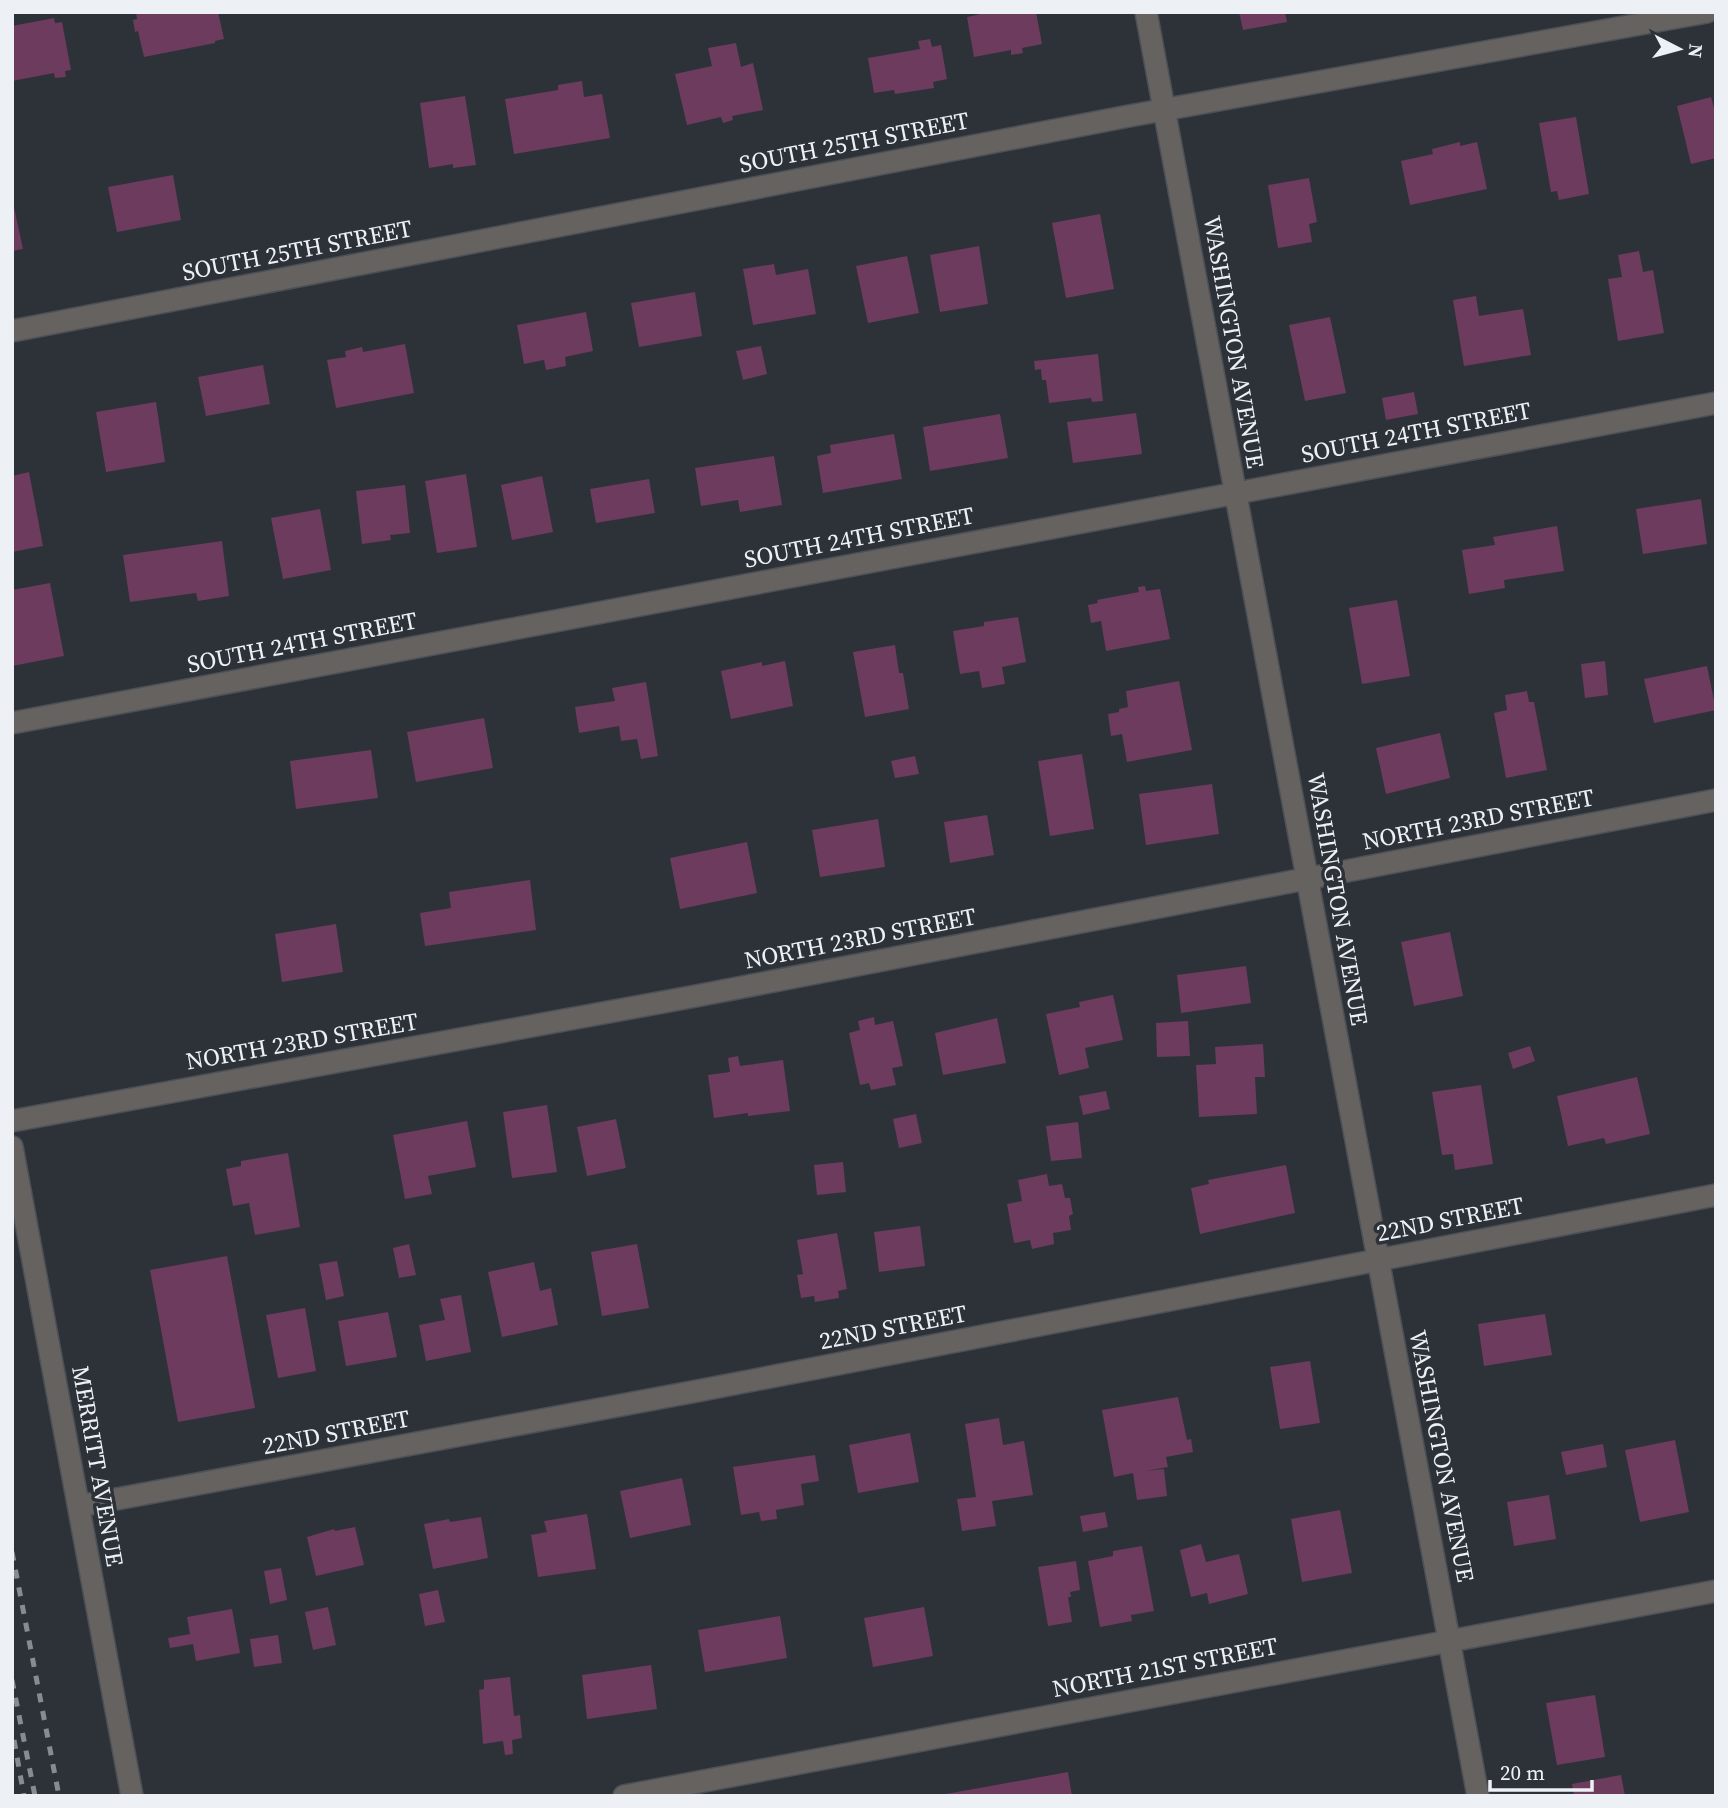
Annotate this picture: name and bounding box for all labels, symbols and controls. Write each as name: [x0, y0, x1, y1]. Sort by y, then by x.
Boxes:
north arrow: [1644, 14, 1714, 84]
text: N: [1682, 43, 1710, 59]
street label: SOUTH 25TH STREET: [736, 103, 972, 180]
street label: SOUTH 25TH STREET: [179, 211, 415, 288]
street label: WASHINGTON AVENUE: [1196, 213, 1272, 471]
street label: SOUTH 24TH STREET: [1298, 393, 1534, 470]
street label: SOUTH 24TH STREET: [741, 498, 977, 575]
street label: SOUTH 24TH STREET: [184, 603, 420, 680]
street label: WASHINGTON AVENUE: [1300, 770, 1376, 1028]
street label: NORTH 23RD STREET: [1359, 780, 1597, 858]
street label: NORTH 23RD STREET: [741, 899, 979, 977]
street label: NORTH 23RD STREET: [183, 1004, 421, 1078]
street label: 22ND STREET: [1373, 1188, 1527, 1249]
street label: 22ND STREET: [816, 1296, 970, 1357]
street label: WASHINGTON AVENUE: [1401, 1327, 1483, 1585]
street label: MERRITT AVENUE: [64, 1363, 132, 1569]
street label: 22ND STREET: [259, 1401, 413, 1462]
street label: NORTH 21ST STREET: [1050, 1629, 1281, 1705]
scale bar: [1490, 1748, 1592, 1792]
text: 20 m: [1500, 1758, 1545, 1787]

